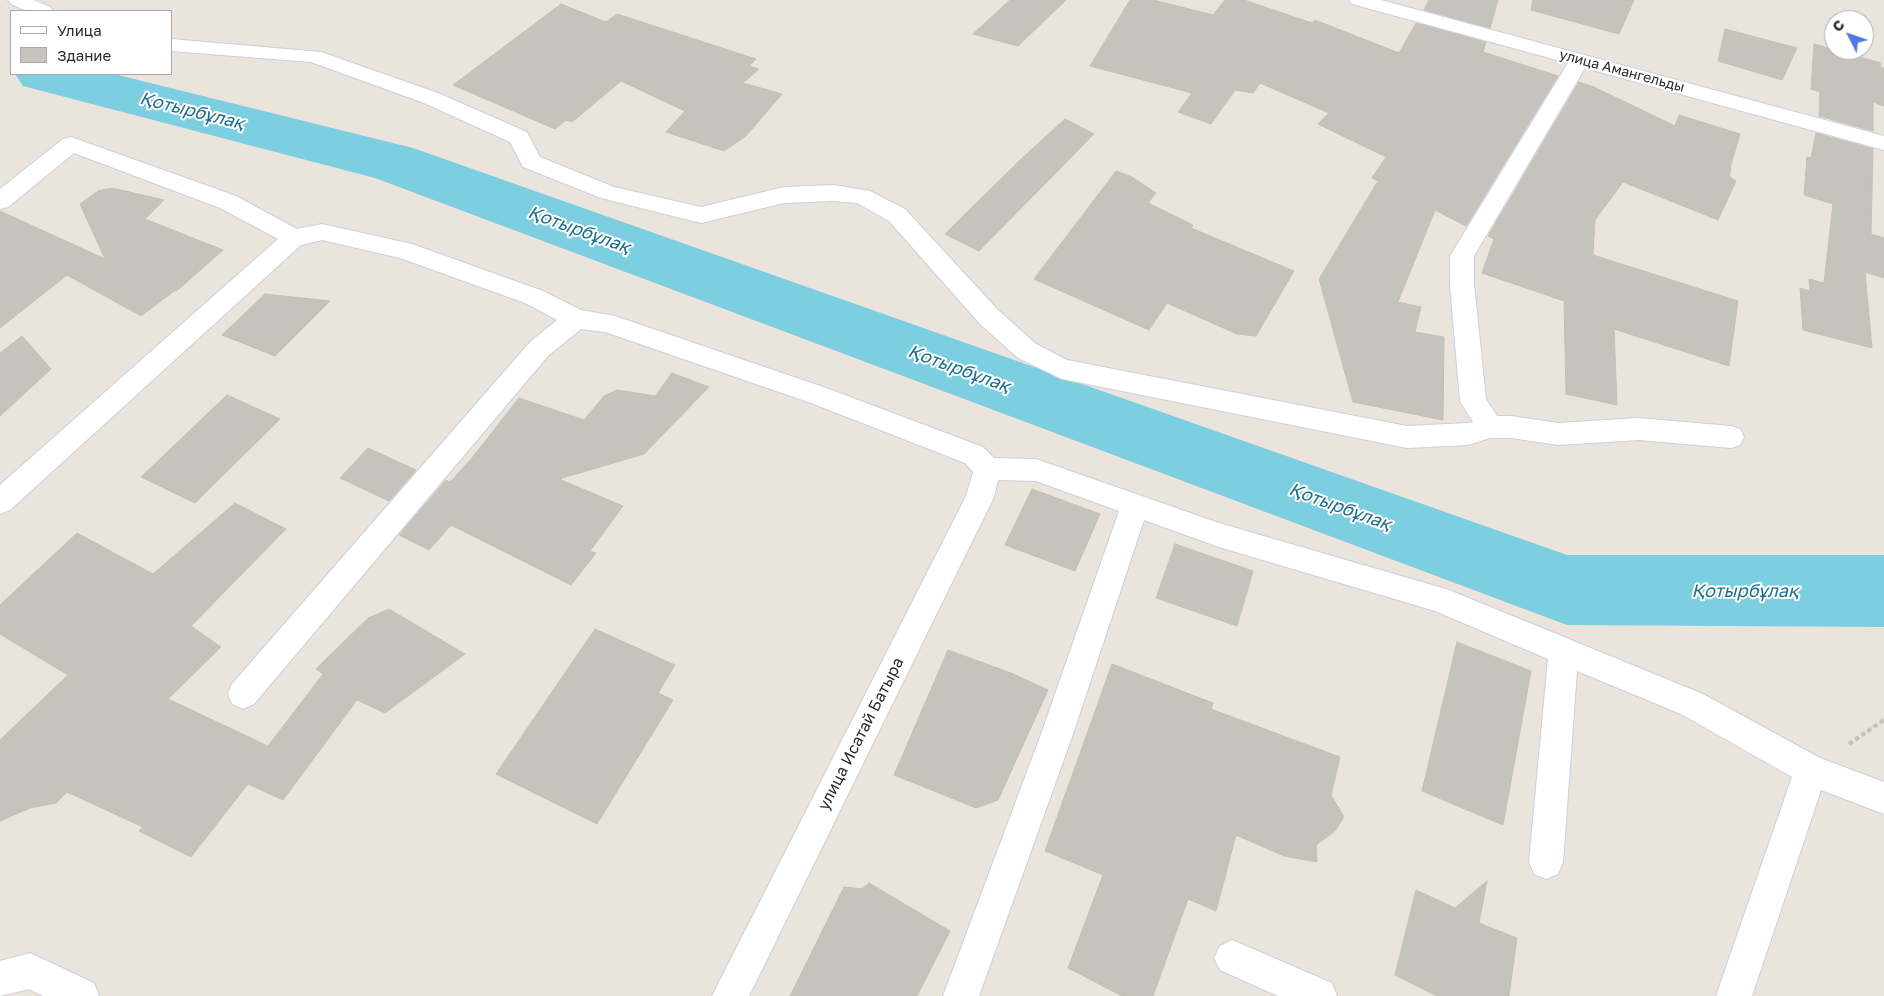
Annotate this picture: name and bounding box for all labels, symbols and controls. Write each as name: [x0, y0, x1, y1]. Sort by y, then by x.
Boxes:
legend: [10, 10, 172, 75]
north arrow: [1824, 10, 1874, 60]
text: С: [1828, 16, 1848, 35]
text: Улица: [57, 21, 102, 39]
text: Здание: [57, 46, 111, 64]
street label: улица Амангельды: [1558, 46, 1686, 96]
water label: Қотырбұлақ: [137, 88, 247, 134]
water label: Қотырбұлақ: [525, 202, 633, 258]
water label: Қотырбұлақ: [905, 341, 1013, 397]
water label: Қотырбұлақ: [1286, 479, 1394, 535]
water label: Қотырбұлақ: [1691, 580, 1799, 602]
street label: улица Исатай Батыра: [814, 654, 908, 814]

